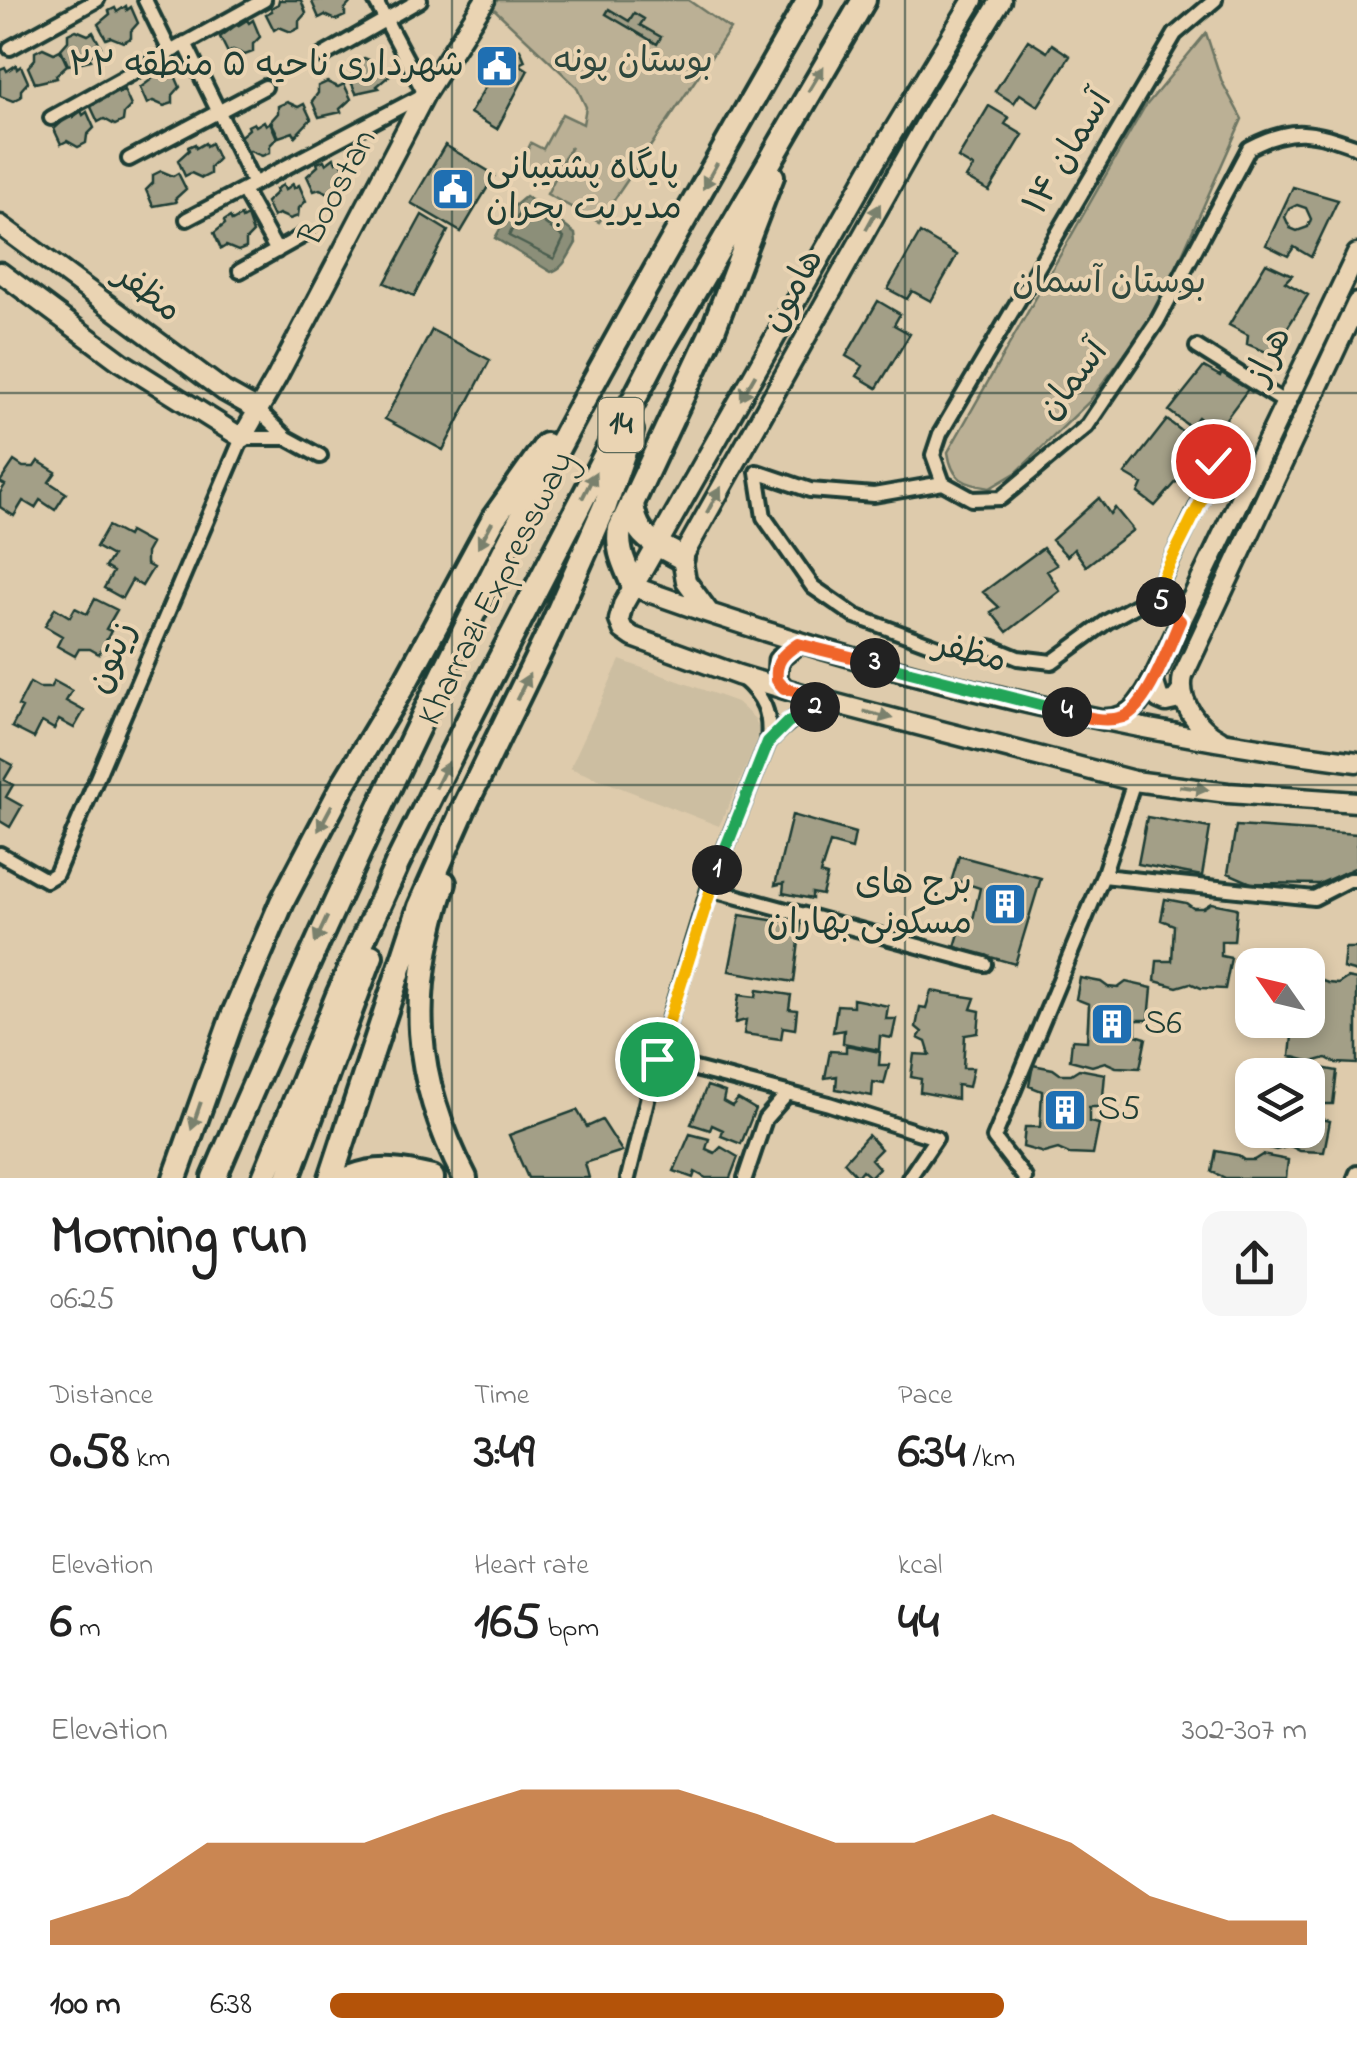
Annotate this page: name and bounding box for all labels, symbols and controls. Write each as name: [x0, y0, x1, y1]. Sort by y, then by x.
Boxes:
park label: بوستان پونه: [553, 37, 713, 88]
place label: شهرداری ناحیه ۵ منطقه ۲۲: [69, 41, 464, 92]
public building icon: شهرداری ناحیه ۵ منطقه ۲۲: [474, 43, 520, 89]
one-way arrow: [807, 65, 824, 93]
street label: آسمان ۱۴: [1012, 80, 1127, 225]
street label: Boostan: [287, 121, 391, 256]
place label: پایگاه پشتیبانی مدیریت بحران: [486, 144, 682, 235]
one-way arrow: [701, 162, 718, 191]
public building icon: پایگاه پشتیبانی مدیریت بحران: [430, 166, 476, 212]
one-way arrow: [865, 202, 882, 231]
street label: هامون: [750, 240, 838, 342]
street label: مظفر: [100, 250, 191, 336]
park label: بوستان آسمان: [1012, 258, 1206, 309]
street label: هراز: [1233, 318, 1306, 396]
street label: آسمان: [1026, 329, 1123, 432]
one-way arrow: [740, 373, 758, 401]
road number: 14: [598, 398, 644, 452]
pin: [1171, 419, 1256, 504]
icon: check: [1186, 434, 1241, 489]
street label: Kharrazi Expressway: [406, 443, 588, 735]
one-way arrow: [580, 471, 597, 500]
one-way arrow: [705, 486, 723, 514]
one-way arrow: [477, 521, 494, 550]
pin: 5: [1136, 577, 1186, 627]
text: 5: [1153, 581, 1169, 622]
street label: زیتون: [75, 614, 151, 702]
street label: مظفر: [926, 620, 1012, 688]
pin: 3: [850, 638, 900, 688]
text: 3: [869, 642, 881, 683]
one-way arrow: [514, 672, 531, 701]
pin: 2: [790, 682, 840, 732]
text: 2: [808, 686, 822, 727]
pin: 4: [1042, 687, 1092, 737]
text: 4: [1061, 691, 1073, 732]
one-way arrow: [863, 708, 894, 723]
one-way arrow: [433, 760, 450, 789]
one-way arrow: [1179, 780, 1210, 796]
one-way arrow: [317, 804, 334, 833]
pin: 1: [692, 845, 742, 895]
text: 1: [713, 849, 721, 890]
place label: برج های مسکونی بهاران: [767, 859, 972, 950]
building icon: برج های مسکونی بهاران: [982, 881, 1028, 927]
one-way arrow: [313, 916, 330, 945]
north arrow: [1235, 948, 1325, 1038]
map controls: [1235, 948, 1325, 1148]
place label: S6: [1144, 999, 1182, 1050]
building icon: S6: [1089, 1001, 1135, 1047]
pin: [615, 1017, 700, 1102]
icon: arrive: [630, 1032, 685, 1087]
button: layers: [1235, 1058, 1325, 1148]
place label: S5: [1098, 1085, 1141, 1136]
building icon: S5: [1042, 1087, 1088, 1133]
one-way arrow: [187, 1101, 202, 1131]
text: Morning run: [50, 1199, 307, 1279]
button: share: [1202, 1211, 1307, 1316]
text: 06:25: [50, 1277, 115, 1324]
text: Distance: [50, 1376, 153, 1417]
text: Time: [474, 1376, 529, 1417]
text: Pace: [898, 1376, 953, 1417]
text: 0.58: [50, 1417, 129, 1490]
text: 3:49: [474, 1417, 535, 1490]
text: 6:34: [898, 1417, 966, 1490]
text: km: [129, 1439, 170, 1480]
text: /km: [966, 1439, 1015, 1480]
text: Elevation: [50, 1546, 153, 1587]
text: Heart rate: [474, 1546, 589, 1587]
text: kcal: [898, 1546, 943, 1587]
text: 6: [50, 1587, 72, 1660]
text: 165: [474, 1587, 541, 1660]
text: 44: [898, 1587, 939, 1660]
text: m: [72, 1609, 101, 1650]
text: bpm: [541, 1609, 599, 1650]
text: Elevation: [50, 1708, 168, 1755]
text: 302–307 m: [1182, 1708, 1307, 1755]
text: 100 m: [50, 1982, 121, 2029]
text: 6:38: [210, 1982, 252, 2029]

